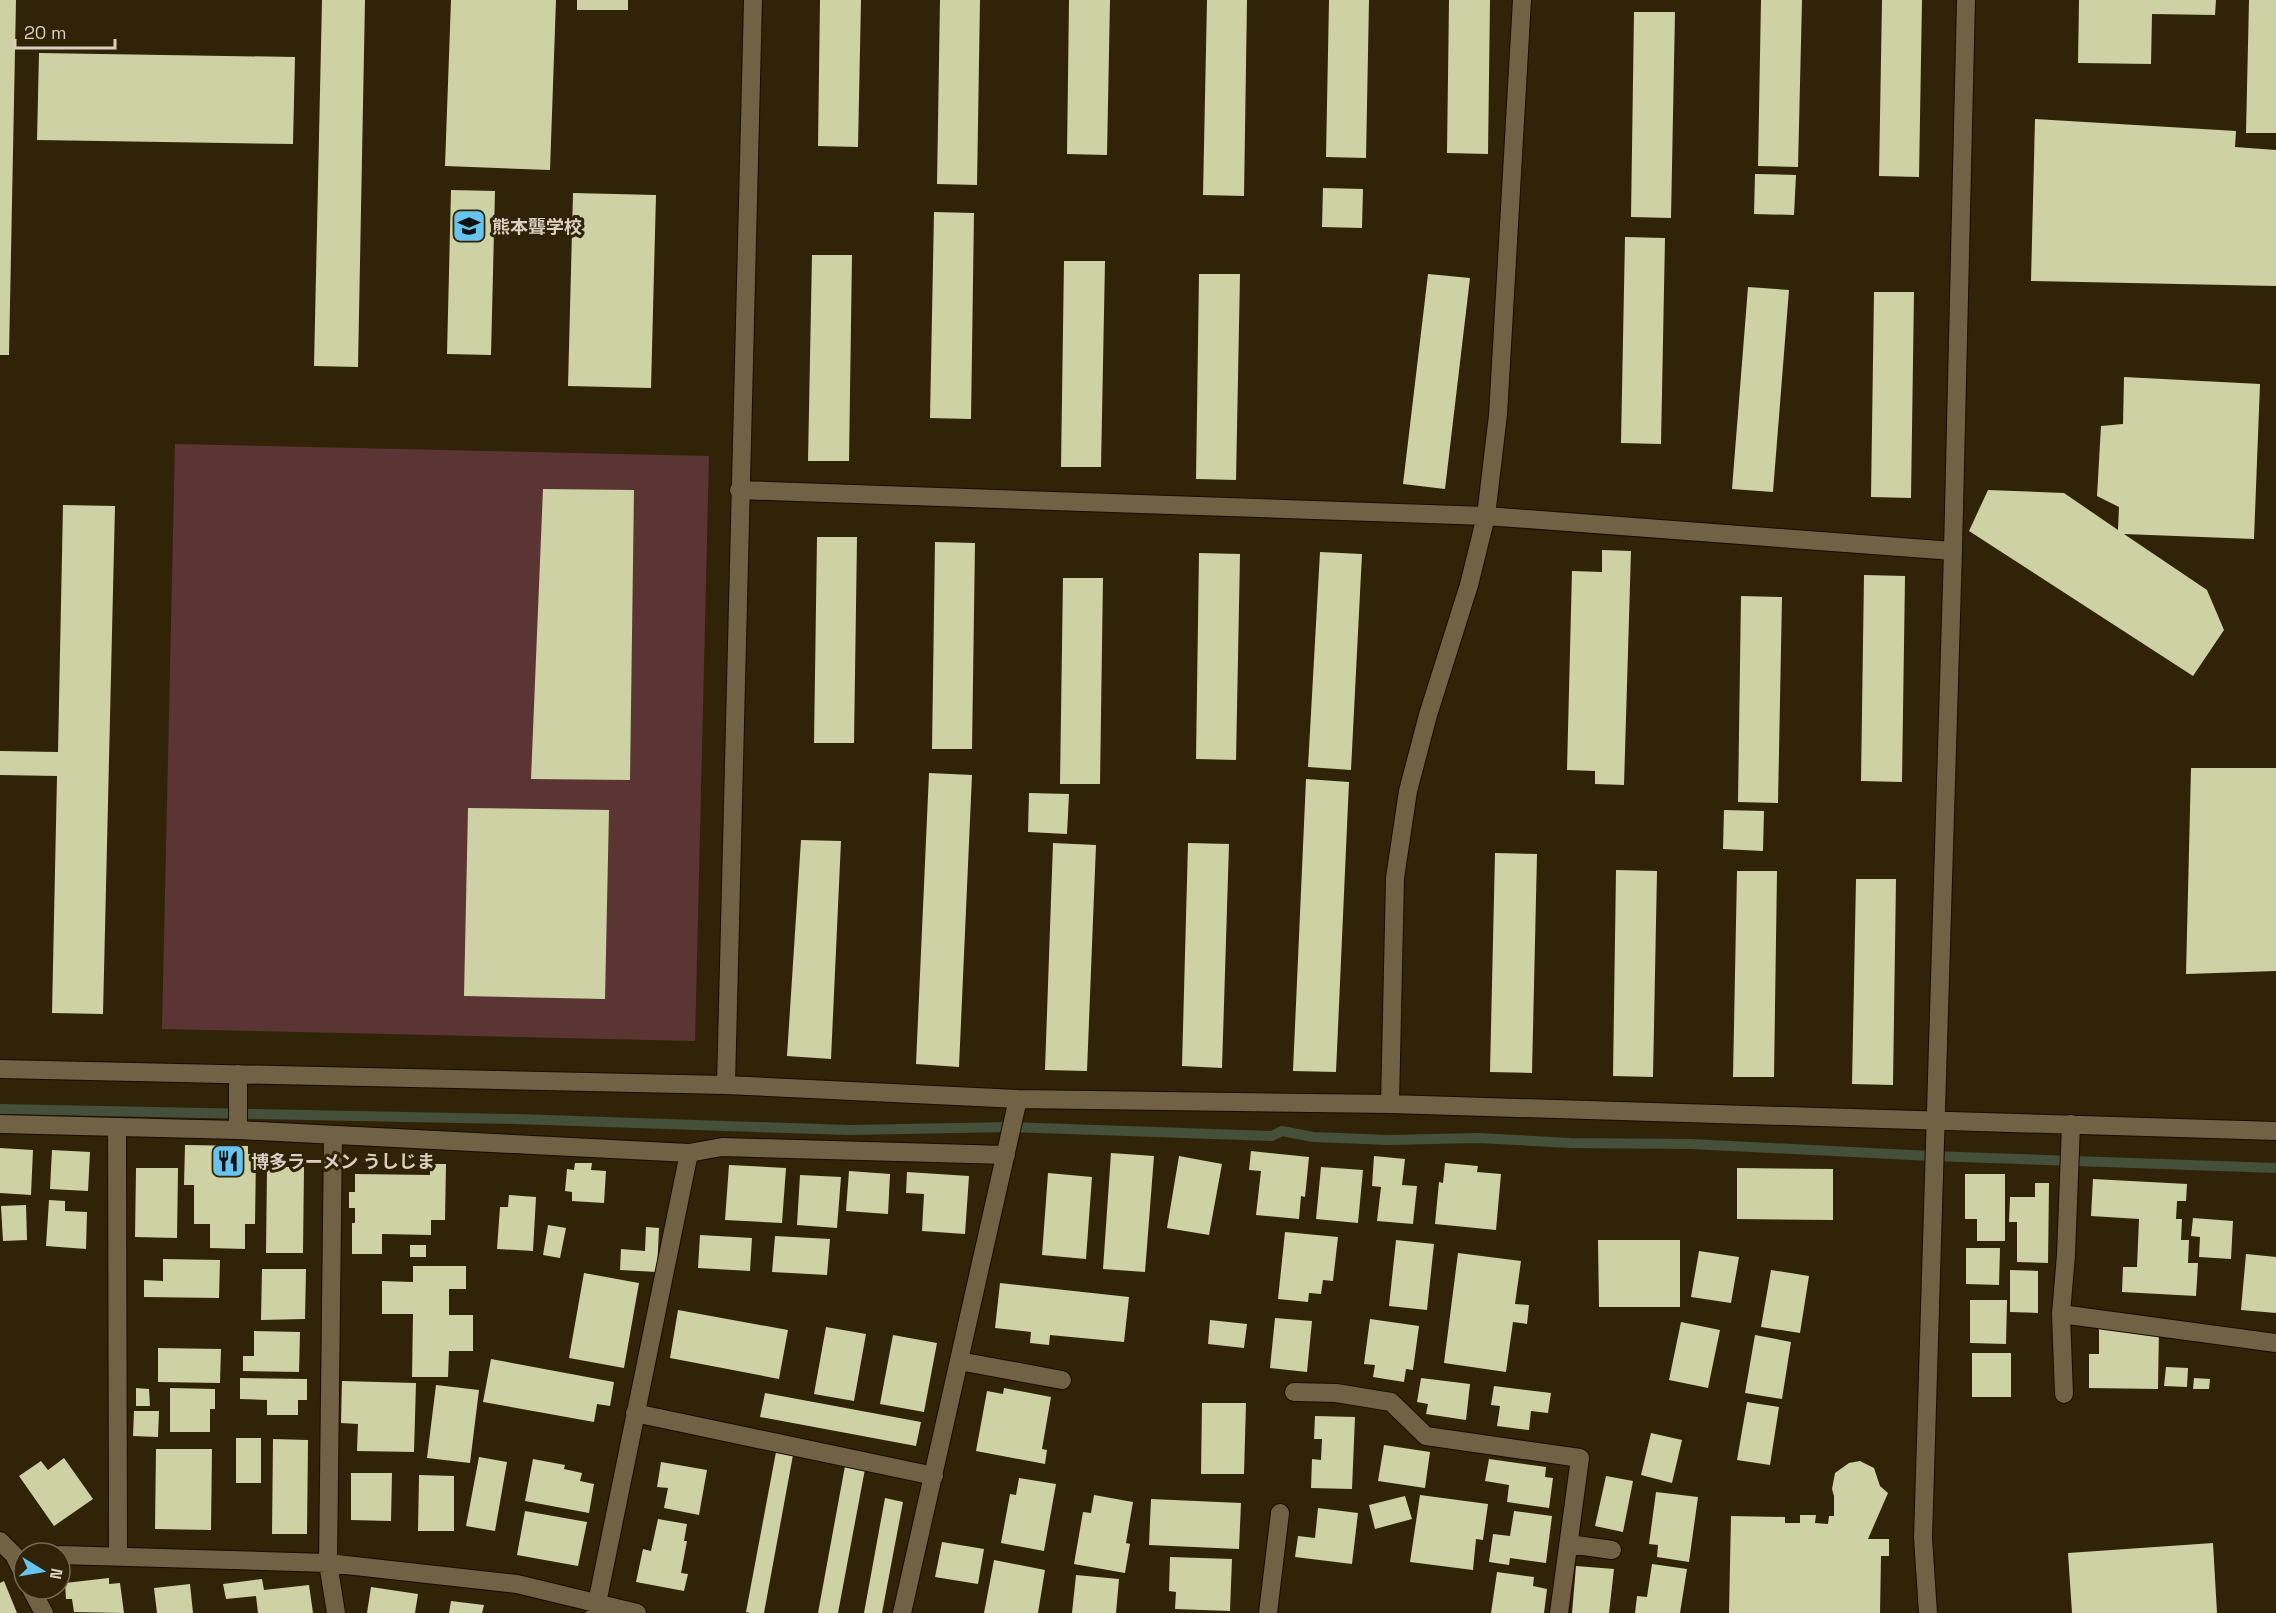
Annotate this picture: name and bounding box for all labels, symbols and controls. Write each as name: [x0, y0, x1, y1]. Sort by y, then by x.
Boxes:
scale bar: [15, 12, 116, 50]
text: 20 m: [24, 21, 67, 44]
school or university icon: 熊本聾学校: [451, 208, 487, 244]
place label: 熊本聾学校: [492, 215, 582, 238]
restaurant icon: 博多ラーメン うしじま: [210, 1143, 246, 1179]
place label: 博多ラーメン うしじま: [251, 1150, 435, 1173]
north arrow: [12, 1541, 72, 1601]
text: N: [45, 1566, 68, 1581]

